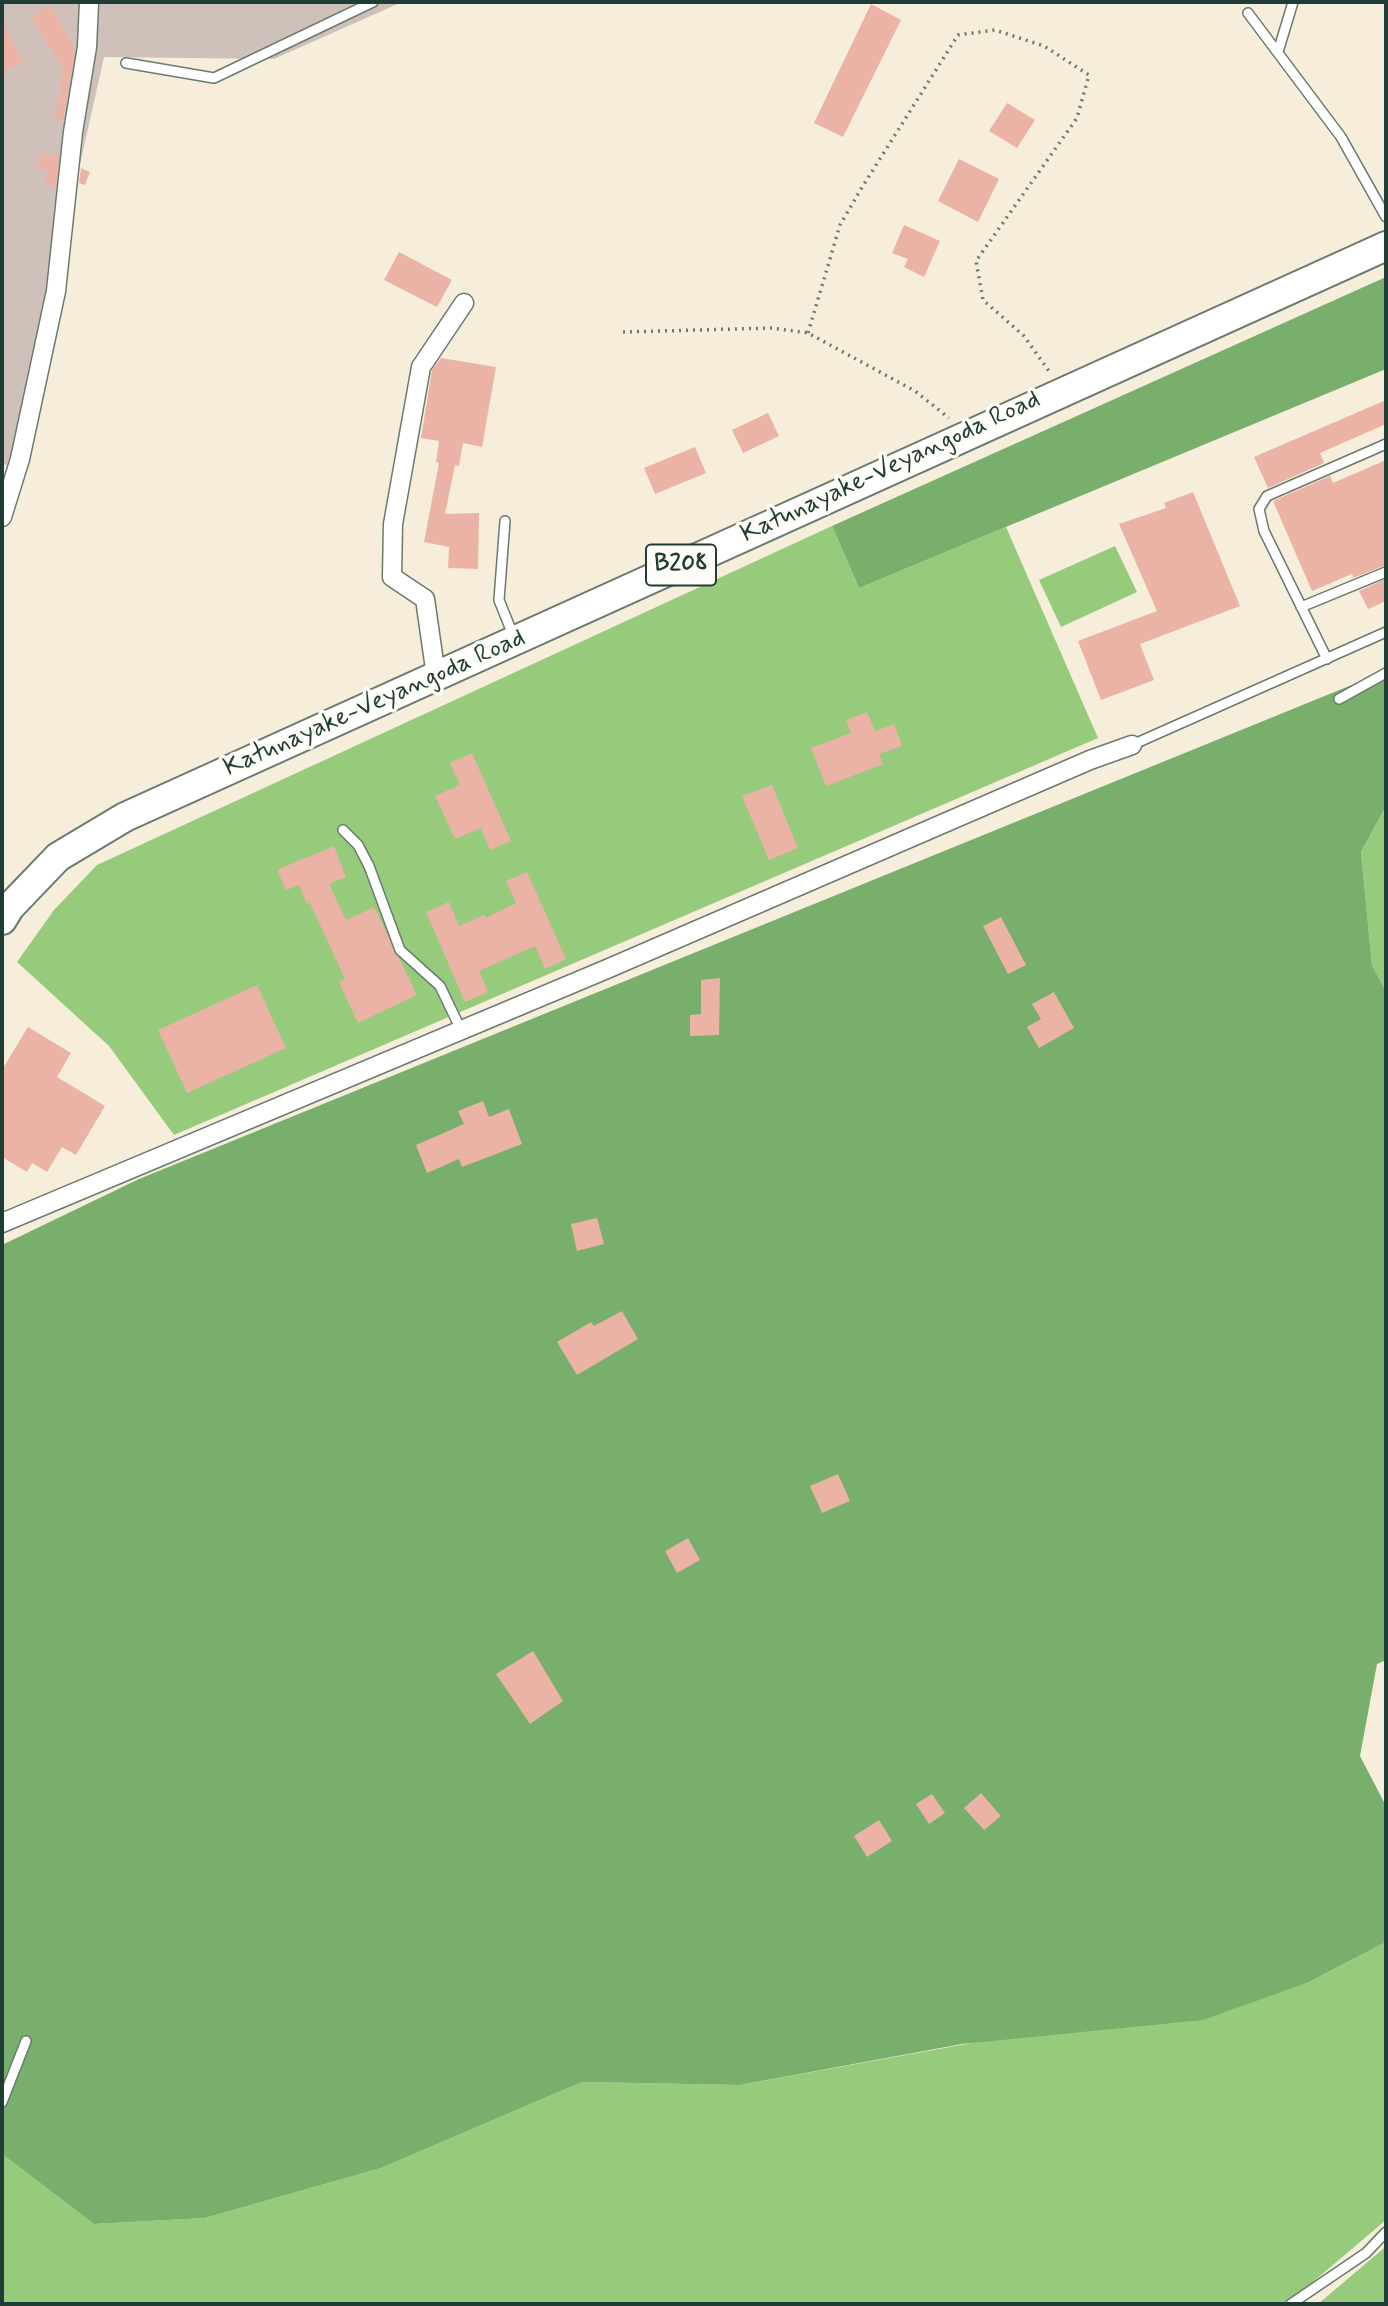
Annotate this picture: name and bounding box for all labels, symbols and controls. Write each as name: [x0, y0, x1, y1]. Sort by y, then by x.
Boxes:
street label: Katunayake-Veyangoda Road: [736, 385, 1046, 551]
road number: B208: [646, 544, 716, 586]
street label: Katunayake-Veyangoda Road: [219, 623, 531, 785]

